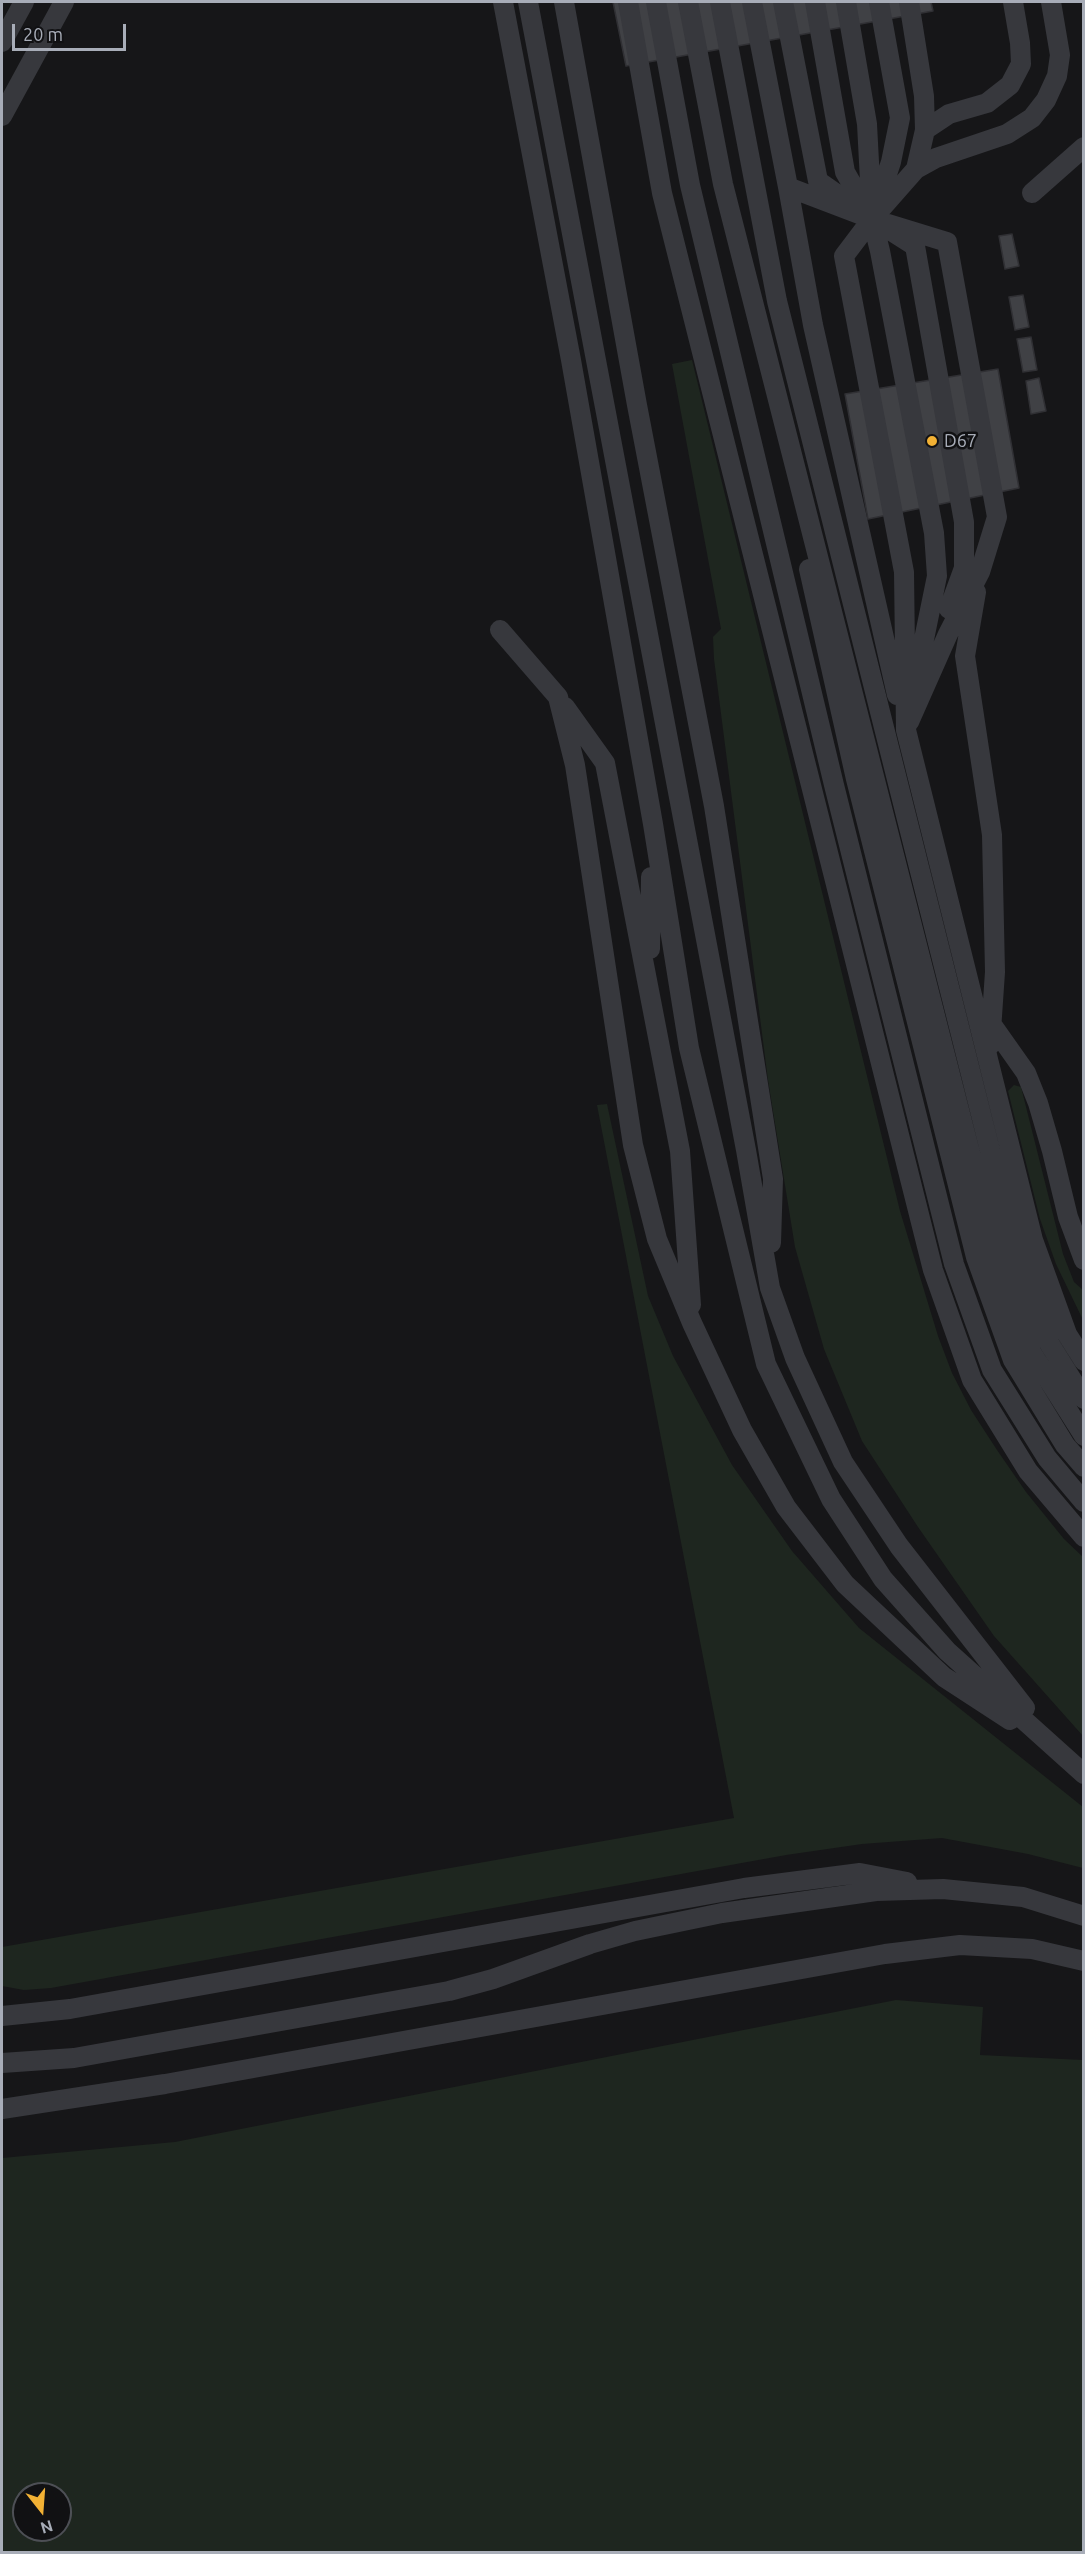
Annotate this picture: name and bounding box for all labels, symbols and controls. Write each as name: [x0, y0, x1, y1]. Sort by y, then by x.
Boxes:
scale bar: [15, 12, 129, 50]
text: 20 m: [23, 24, 63, 44]
place label: D67: [944, 430, 977, 452]
marker: D67: [925, 434, 939, 448]
north arrow: [12, 2482, 72, 2542]
text: N: [38, 2517, 55, 2538]

